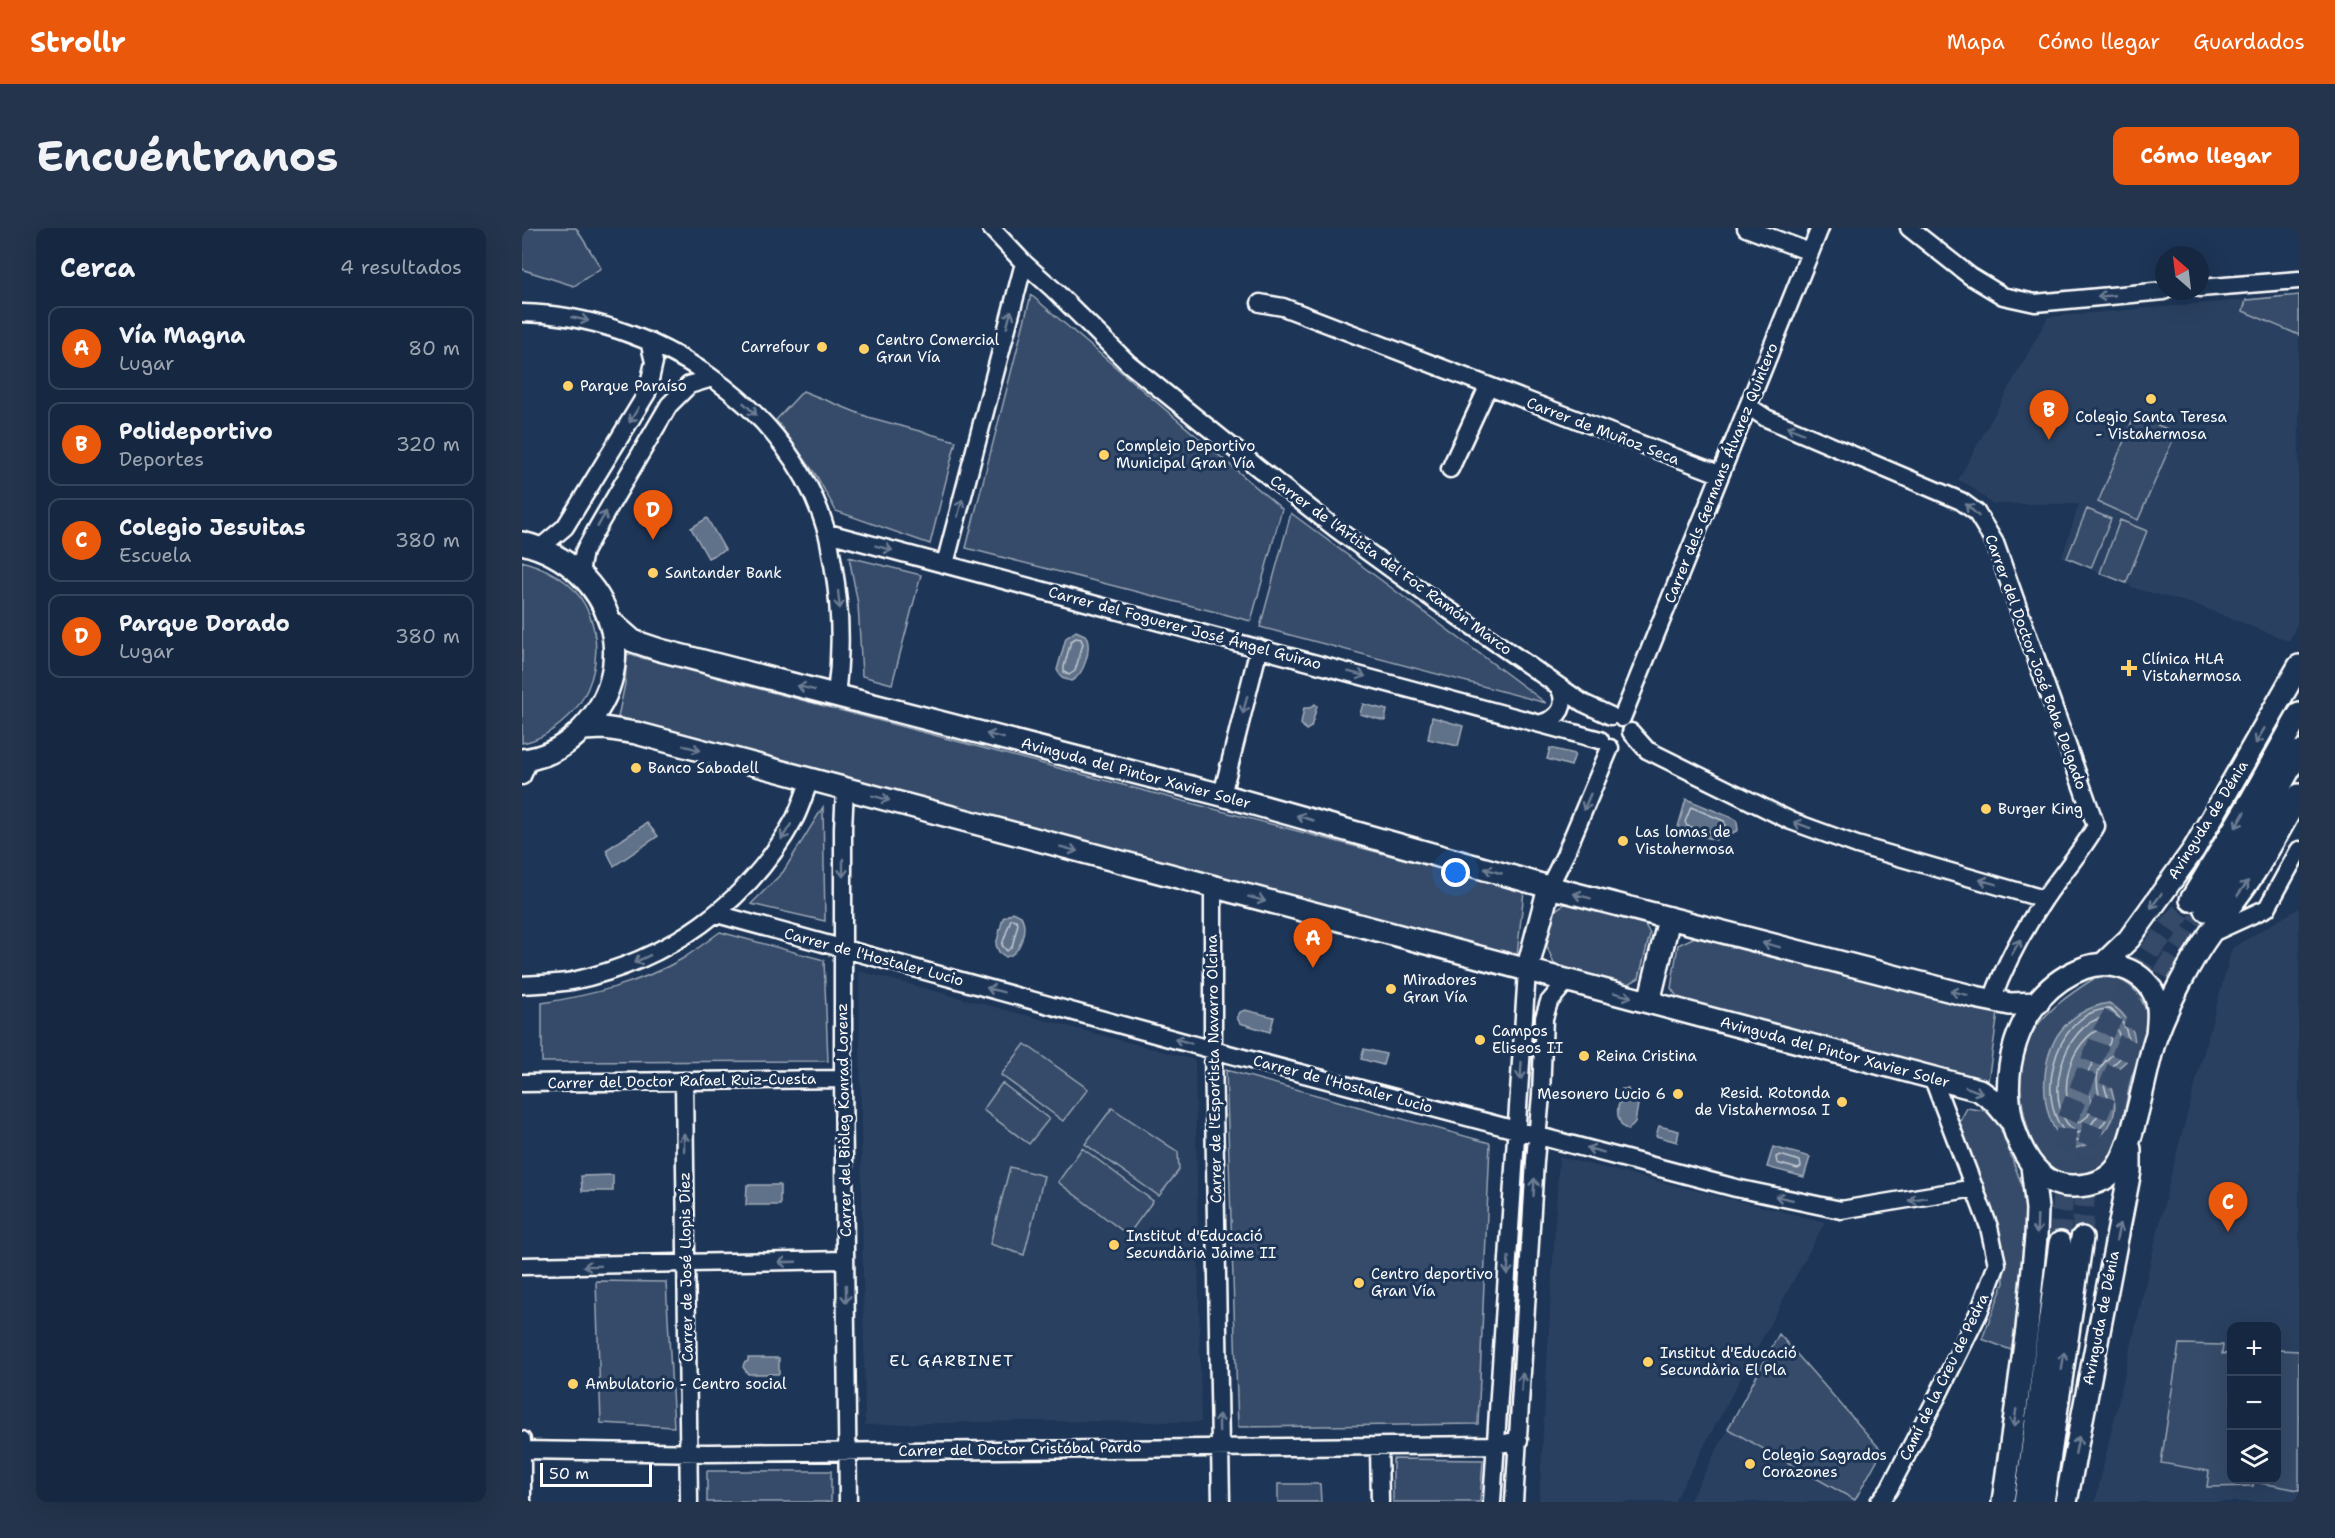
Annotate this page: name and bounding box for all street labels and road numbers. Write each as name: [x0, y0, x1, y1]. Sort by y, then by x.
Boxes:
street label: Carrer dels Germans Álvarez Quintero: [1659, 340, 1783, 606]
street label: Carrer de Muñoz Seca: [1524, 393, 1683, 470]
street label: Carrer de l'Artista del Foc Ramón Marco: [1266, 470, 1516, 660]
street label: Carrer del Doctor José Babe Delgado: [1980, 532, 2092, 792]
street label: Carrer del Foguerer José Ángel Guirao: [1046, 581, 1324, 674]
street label: Avinguda del Pintor Xavier Soler: [1019, 733, 1253, 813]
street label: Avinguda de Dénia: [2163, 756, 2253, 883]
street label: Carrer de l'Hostaler Lucio: [782, 923, 966, 991]
street label: Carrer de l'Esportista Navarro Olcina: [1202, 934, 1226, 1204]
street label: Carrer del Biòleg Konrad Lorenz: [832, 1003, 856, 1237]
street label: Avinguda del Pintor Xavier Soler: [1718, 1012, 1952, 1092]
street label: Carrer de l'Hostaler Lucio: [1251, 1050, 1435, 1118]
street label: Carrer del Doctor Rafael Ruiz-Cuesta: [547, 1069, 817, 1093]
street label: Carrer de José Llopis Díez: [674, 1172, 698, 1362]
street label: Avinguda de Dénia: [2078, 1248, 2124, 1387]
street label: Camí de la Creu de Pedra: [1895, 1290, 1994, 1464]
street label: Carrer del Doctor Cristóbal Pardo: [898, 1437, 1142, 1461]

